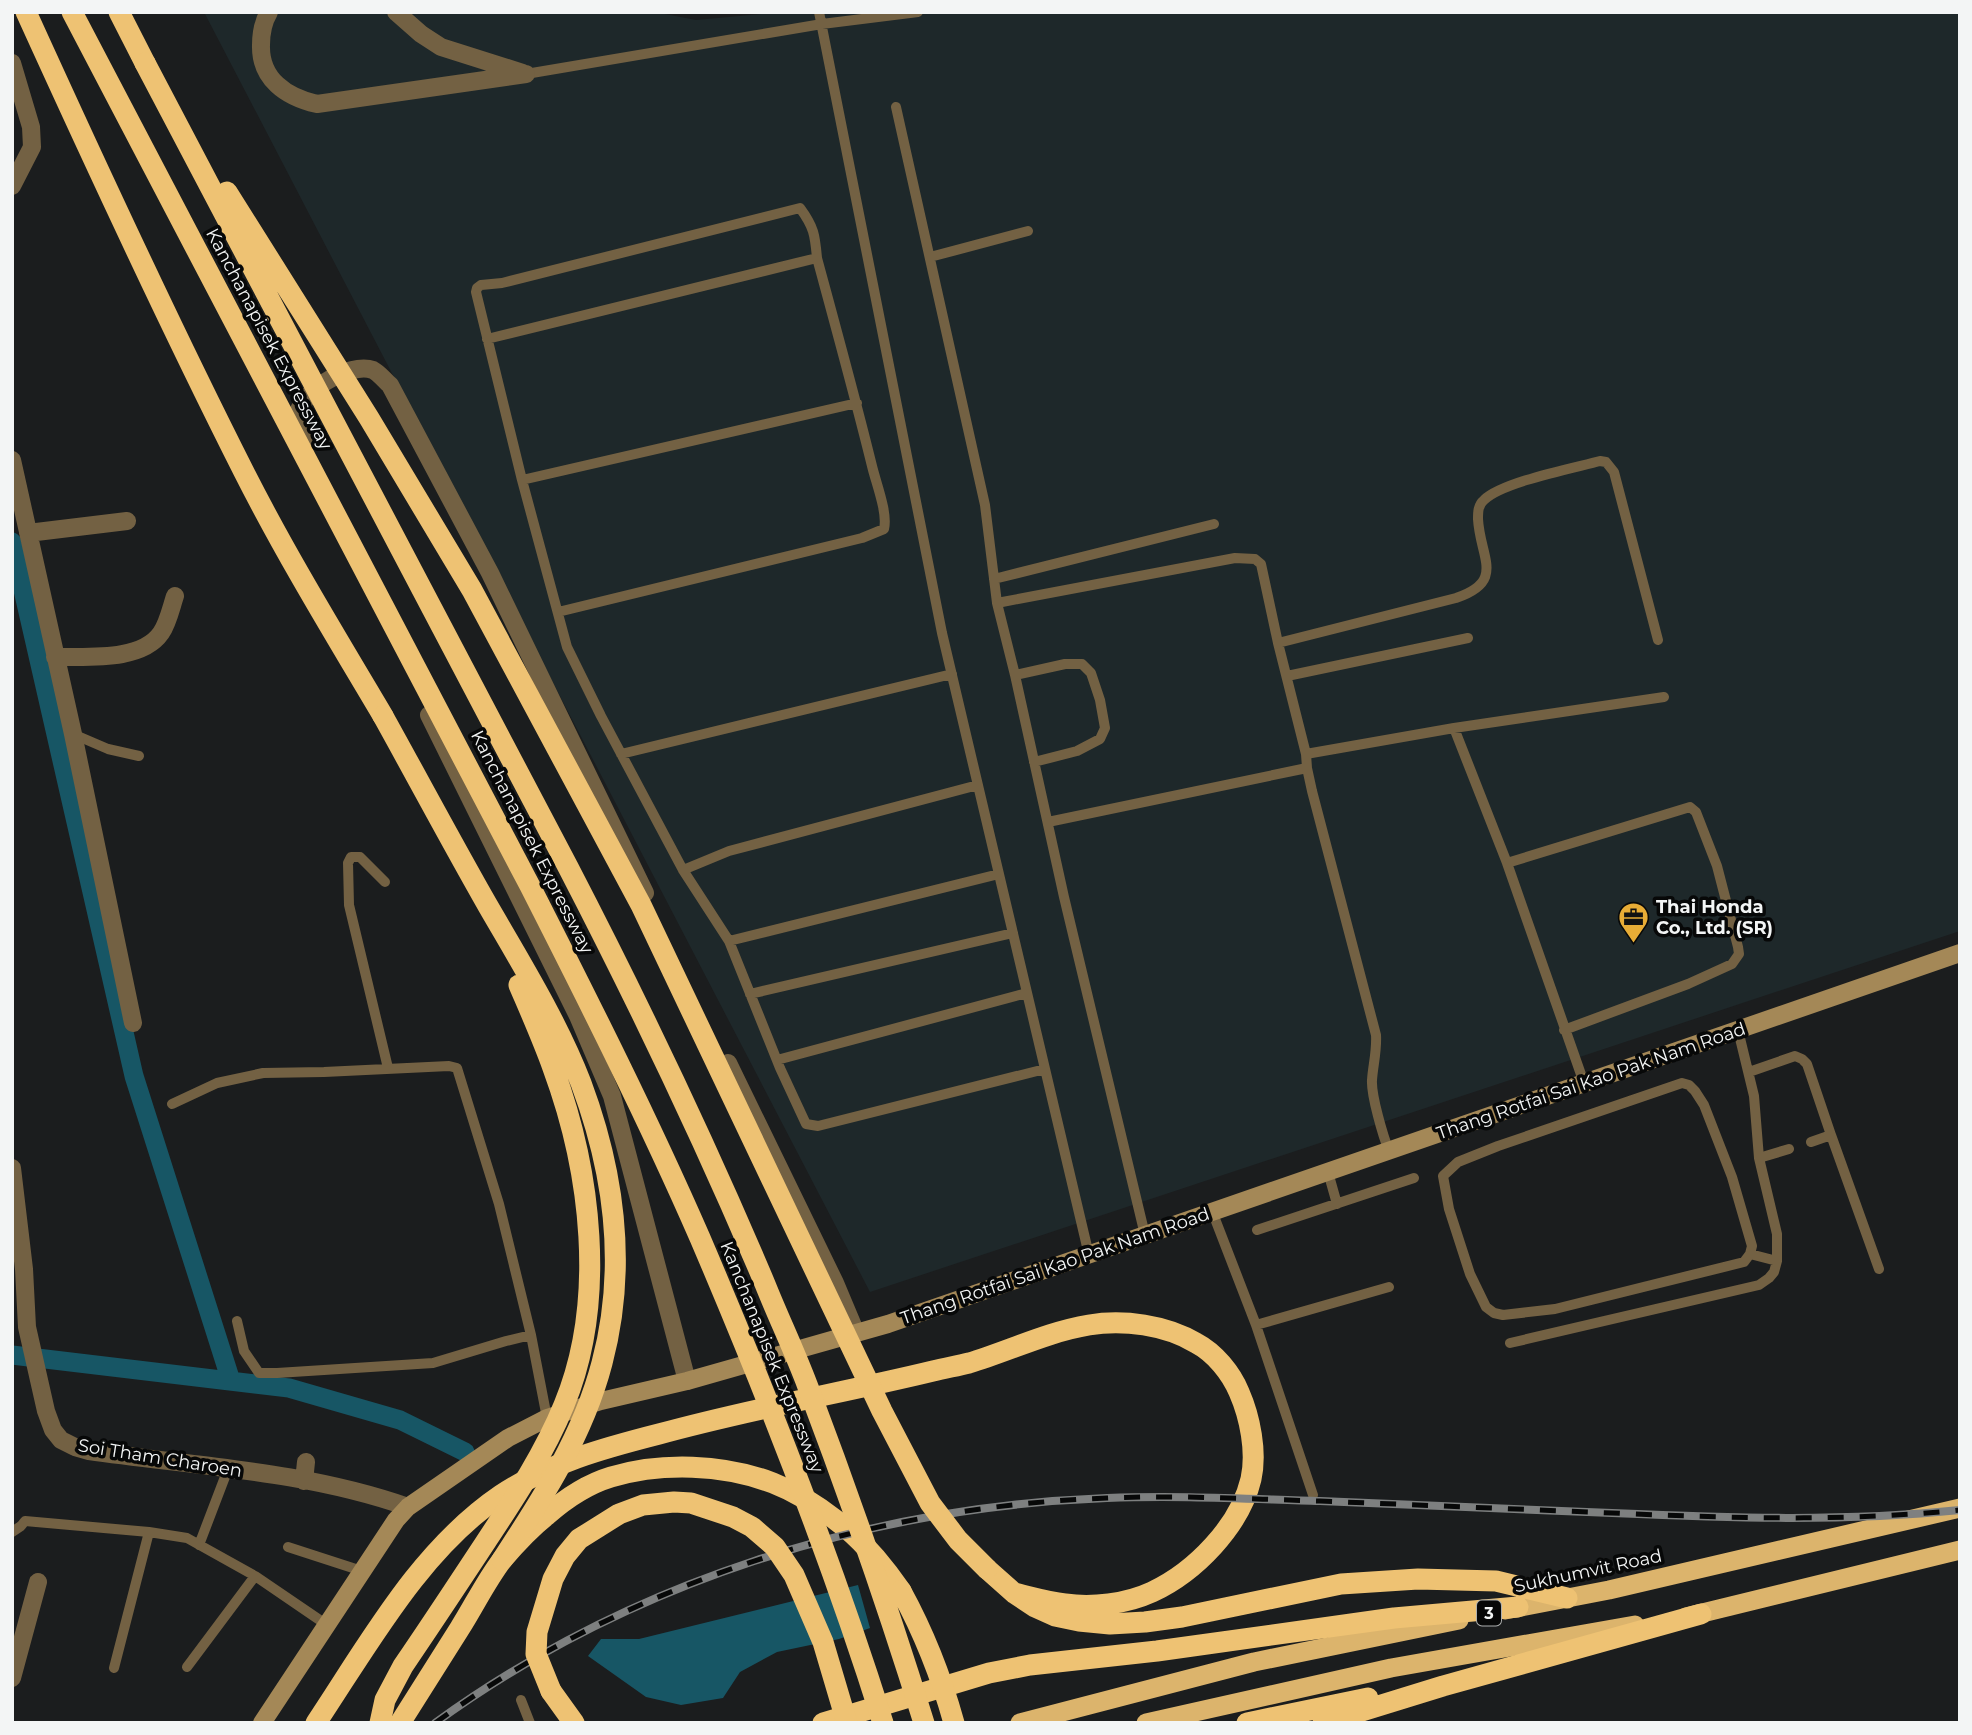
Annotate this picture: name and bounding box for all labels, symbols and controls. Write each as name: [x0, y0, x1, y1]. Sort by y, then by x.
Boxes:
street label: Kanchanapisek Expressway: [201, 225, 337, 454]
street label: Kanchanapisek Expressway: [466, 727, 598, 957]
place label: Thai Honda Co., Ltd. (SR): [1656, 896, 1773, 939]
office icon: Thai Honda Co., Ltd. (SR): [1616, 900, 1650, 944]
street label: Thang Rotfai Sai Kao Pak Nam Road: [1434, 1018, 1748, 1144]
street label: Thang Rotfai Sai Kao Pak Nam Road: [898, 1203, 1212, 1329]
street label: Kanchanapisek Expressway: [715, 1238, 829, 1476]
street label: Soi Tham Charoen: [76, 1434, 244, 1482]
street label: Sukhumvit Road: [1512, 1545, 1664, 1597]
road number: 3: [1477, 1600, 1501, 1625]

